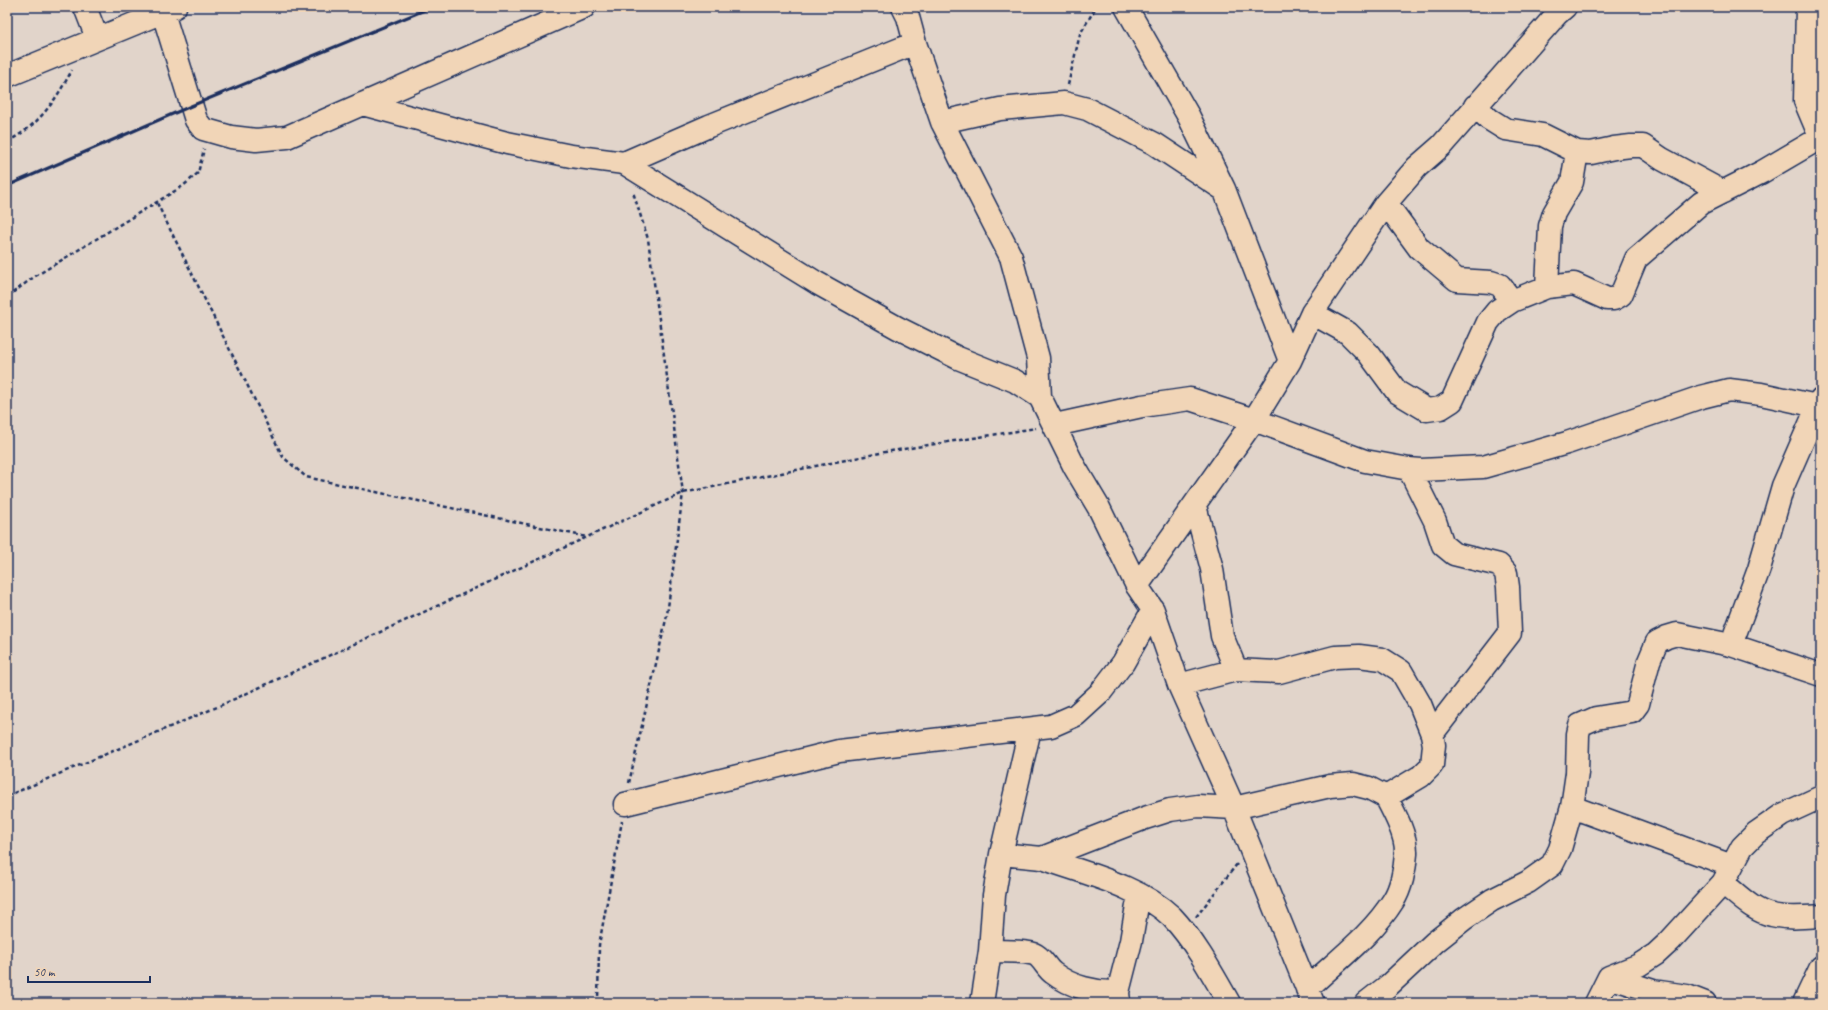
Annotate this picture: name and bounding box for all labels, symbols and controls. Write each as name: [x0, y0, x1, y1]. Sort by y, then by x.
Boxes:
scale bar: [28, 958, 150, 984]
text: 50 m: [34, 964, 56, 980]

